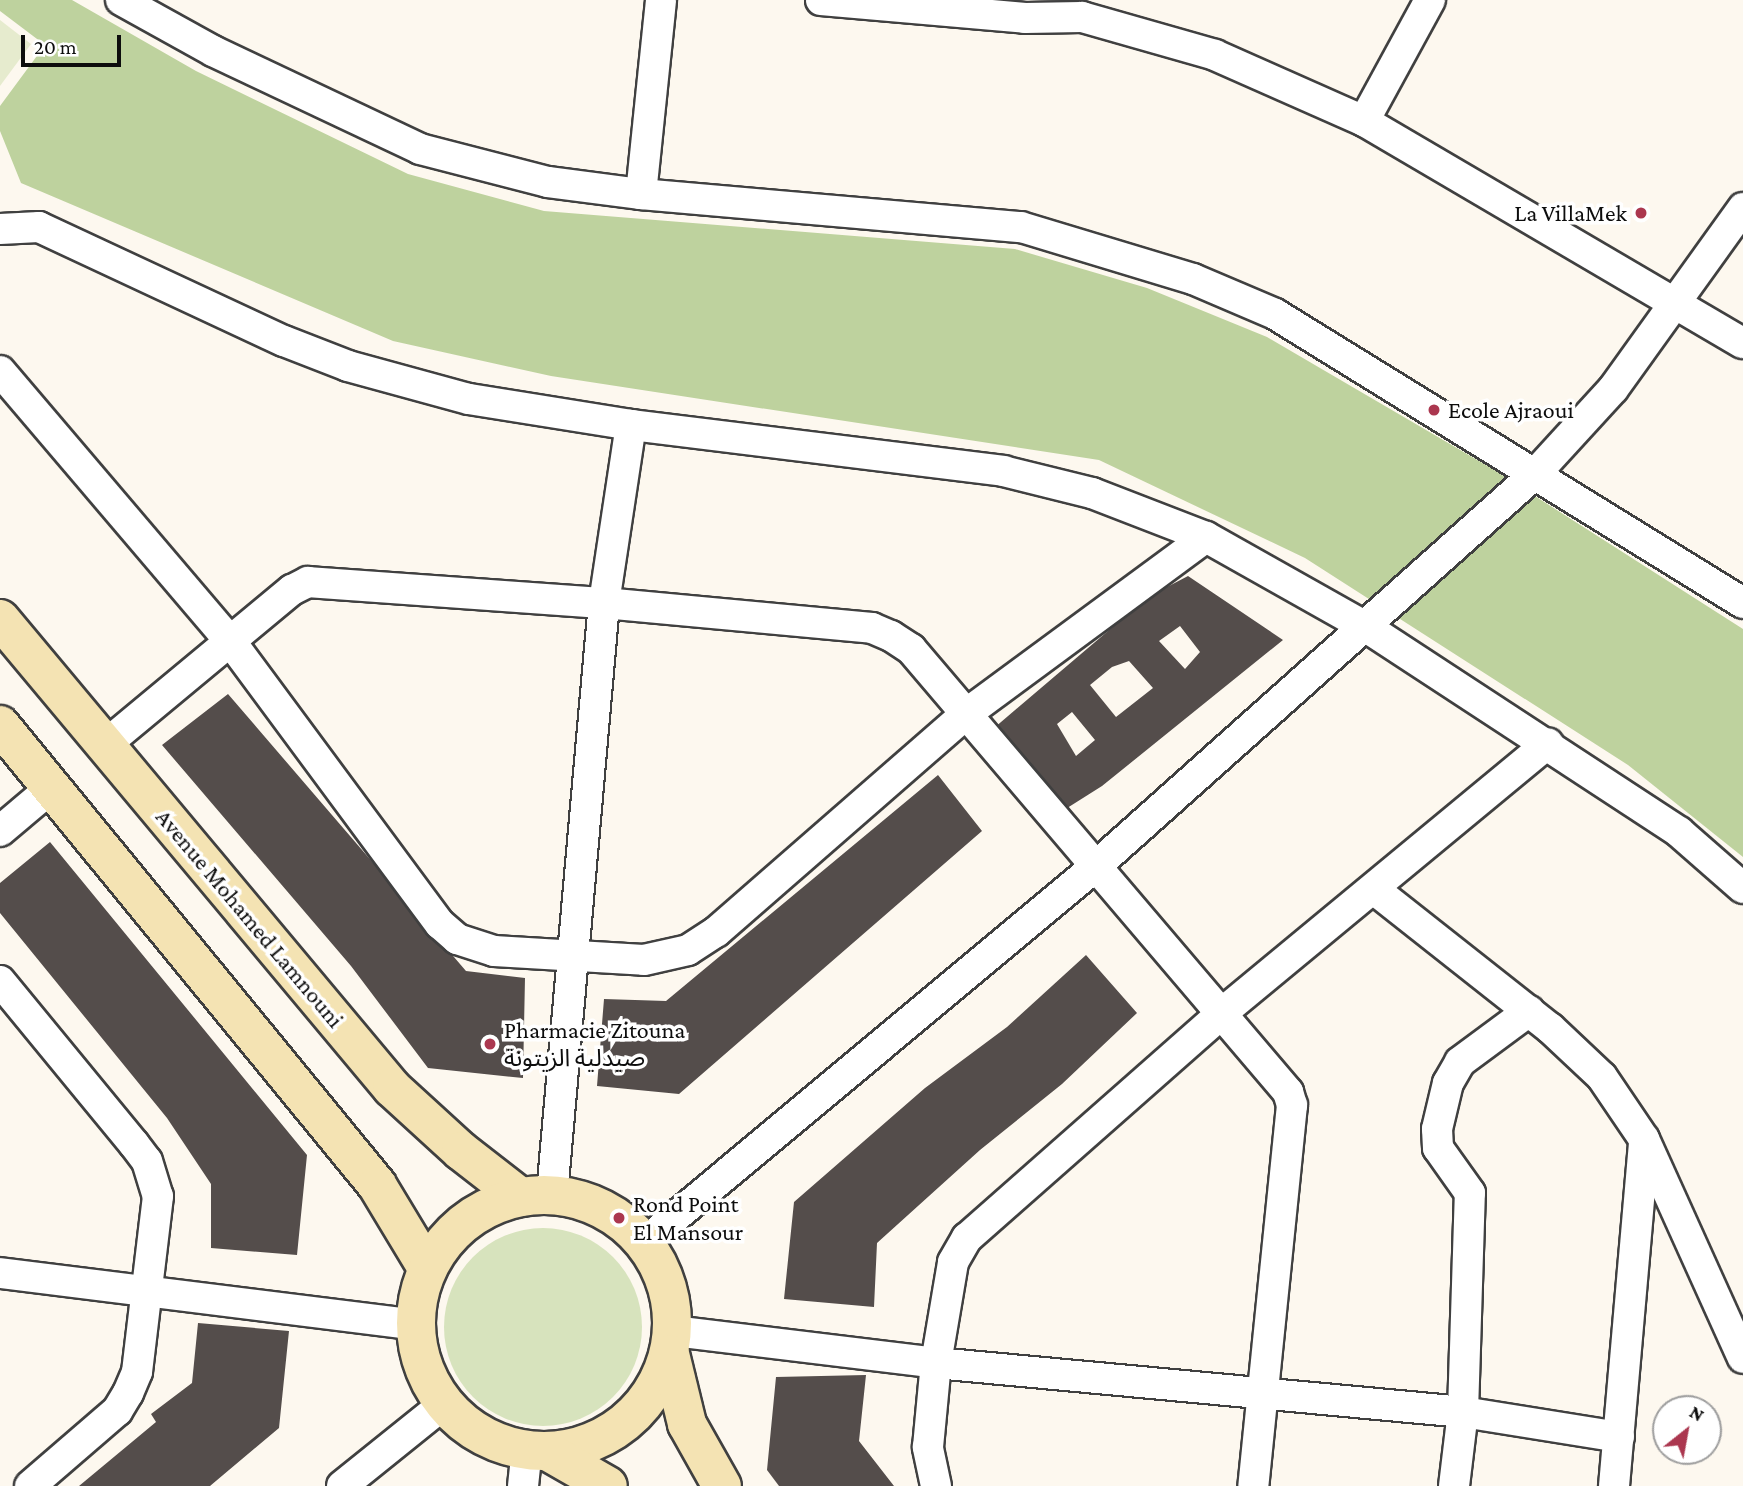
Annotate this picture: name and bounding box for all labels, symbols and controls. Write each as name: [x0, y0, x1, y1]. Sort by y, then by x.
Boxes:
scale bar: [24, 21, 124, 65]
text: 20 m: [34, 35, 77, 59]
place label: La VillaMek: [1514, 199, 1627, 227]
marker: La VillaMek: [1633, 205, 1649, 221]
place label: Ecole Ajraoui: [1448, 396, 1574, 424]
marker: Ecole Ajraoui: [1426, 402, 1442, 418]
street label: Avenue Mohamed Lamnouni: [150, 803, 350, 1033]
place label: Pharmacie Zitouna صيدلية الزيتونة: [504, 1016, 685, 1072]
marker: Pharmacie Zitouna صيدلية الزيتونة: [482, 1036, 498, 1052]
place label: Rond Point El Mansour: [633, 1190, 743, 1246]
marker: Rond Point El Mansour: [611, 1210, 627, 1226]
north arrow: [1652, 1395, 1722, 1465]
text: N: [1686, 1401, 1708, 1426]

